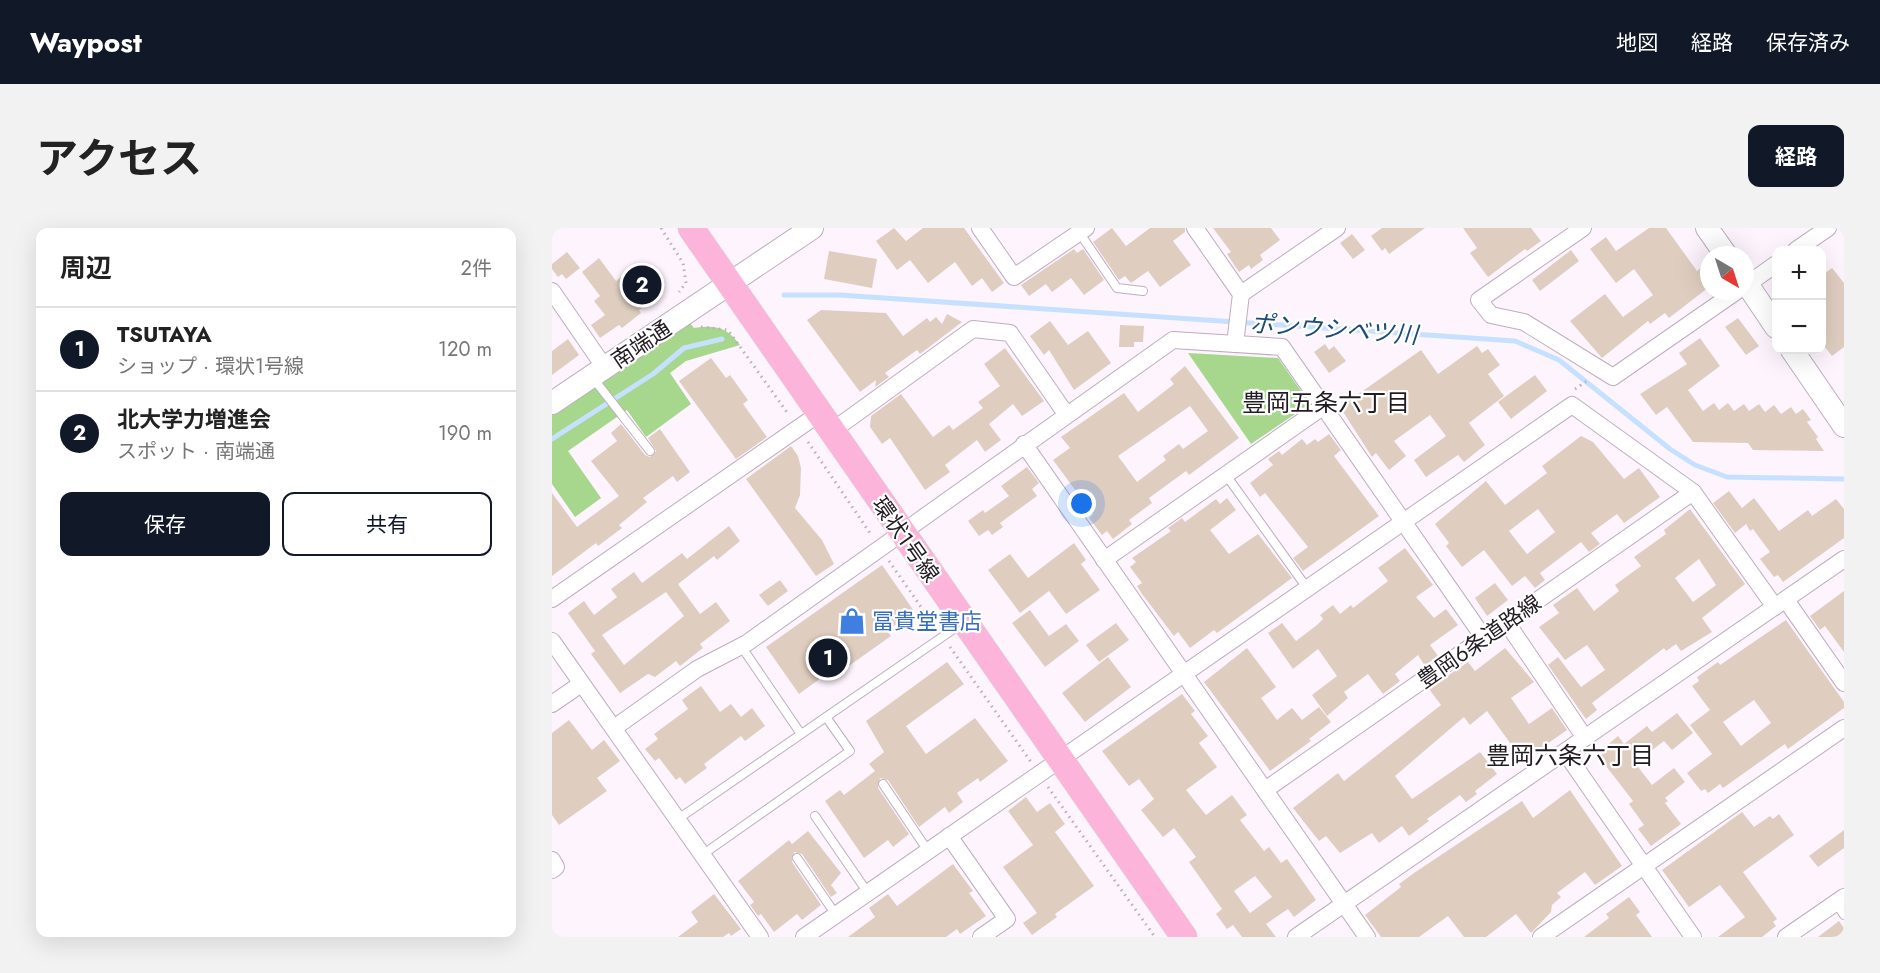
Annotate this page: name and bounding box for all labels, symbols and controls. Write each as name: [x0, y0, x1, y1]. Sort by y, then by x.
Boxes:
text: Waypost: [30, 22, 142, 63]
text: 地図: [1616, 28, 1658, 58]
text: 経路: [1691, 28, 1733, 58]
text: 保存済み: [1766, 28, 1850, 58]
button: 経路: [1748, 125, 1844, 187]
text: アクセス: [36, 128, 202, 189]
north arrow: [1700, 246, 1754, 300]
map controls: [1772, 246, 1826, 354]
button: +: [1772, 246, 1826, 300]
text: 周辺: [60, 249, 112, 287]
text: 2件: [461, 254, 492, 283]
pin: 2: [622, 262, 662, 308]
button: −: [1772, 300, 1826, 354]
water label: ポンウシベツ川: [1249, 306, 1422, 353]
street label: 南端通: [605, 312, 677, 376]
text: TSUTAYA: [117, 318, 212, 350]
text: 1: [74, 335, 85, 364]
text: 120 m: [438, 335, 492, 364]
text: ショップ · 環状1号線: [117, 352, 304, 381]
district label: 豊岡五条六丁目: [1242, 385, 1410, 420]
text: 北大学力増進会: [117, 403, 271, 435]
text: 2: [73, 419, 86, 448]
text: 190 m: [438, 419, 492, 448]
text: スポット · 南端通: [117, 437, 275, 466]
your location: [1067, 489, 1096, 518]
street label: 環状1号線: [865, 490, 947, 588]
button: 保存: [60, 492, 270, 556]
button: 共有: [282, 492, 492, 556]
street label: 豊岡6条道路線: [1411, 586, 1547, 696]
place label: 冨貴堂書店: [872, 605, 982, 637]
shop icon: 冨貴堂書店: [837, 606, 867, 636]
pin: 1: [808, 636, 848, 680]
district label: 豊岡六条六丁目: [1486, 738, 1654, 773]

